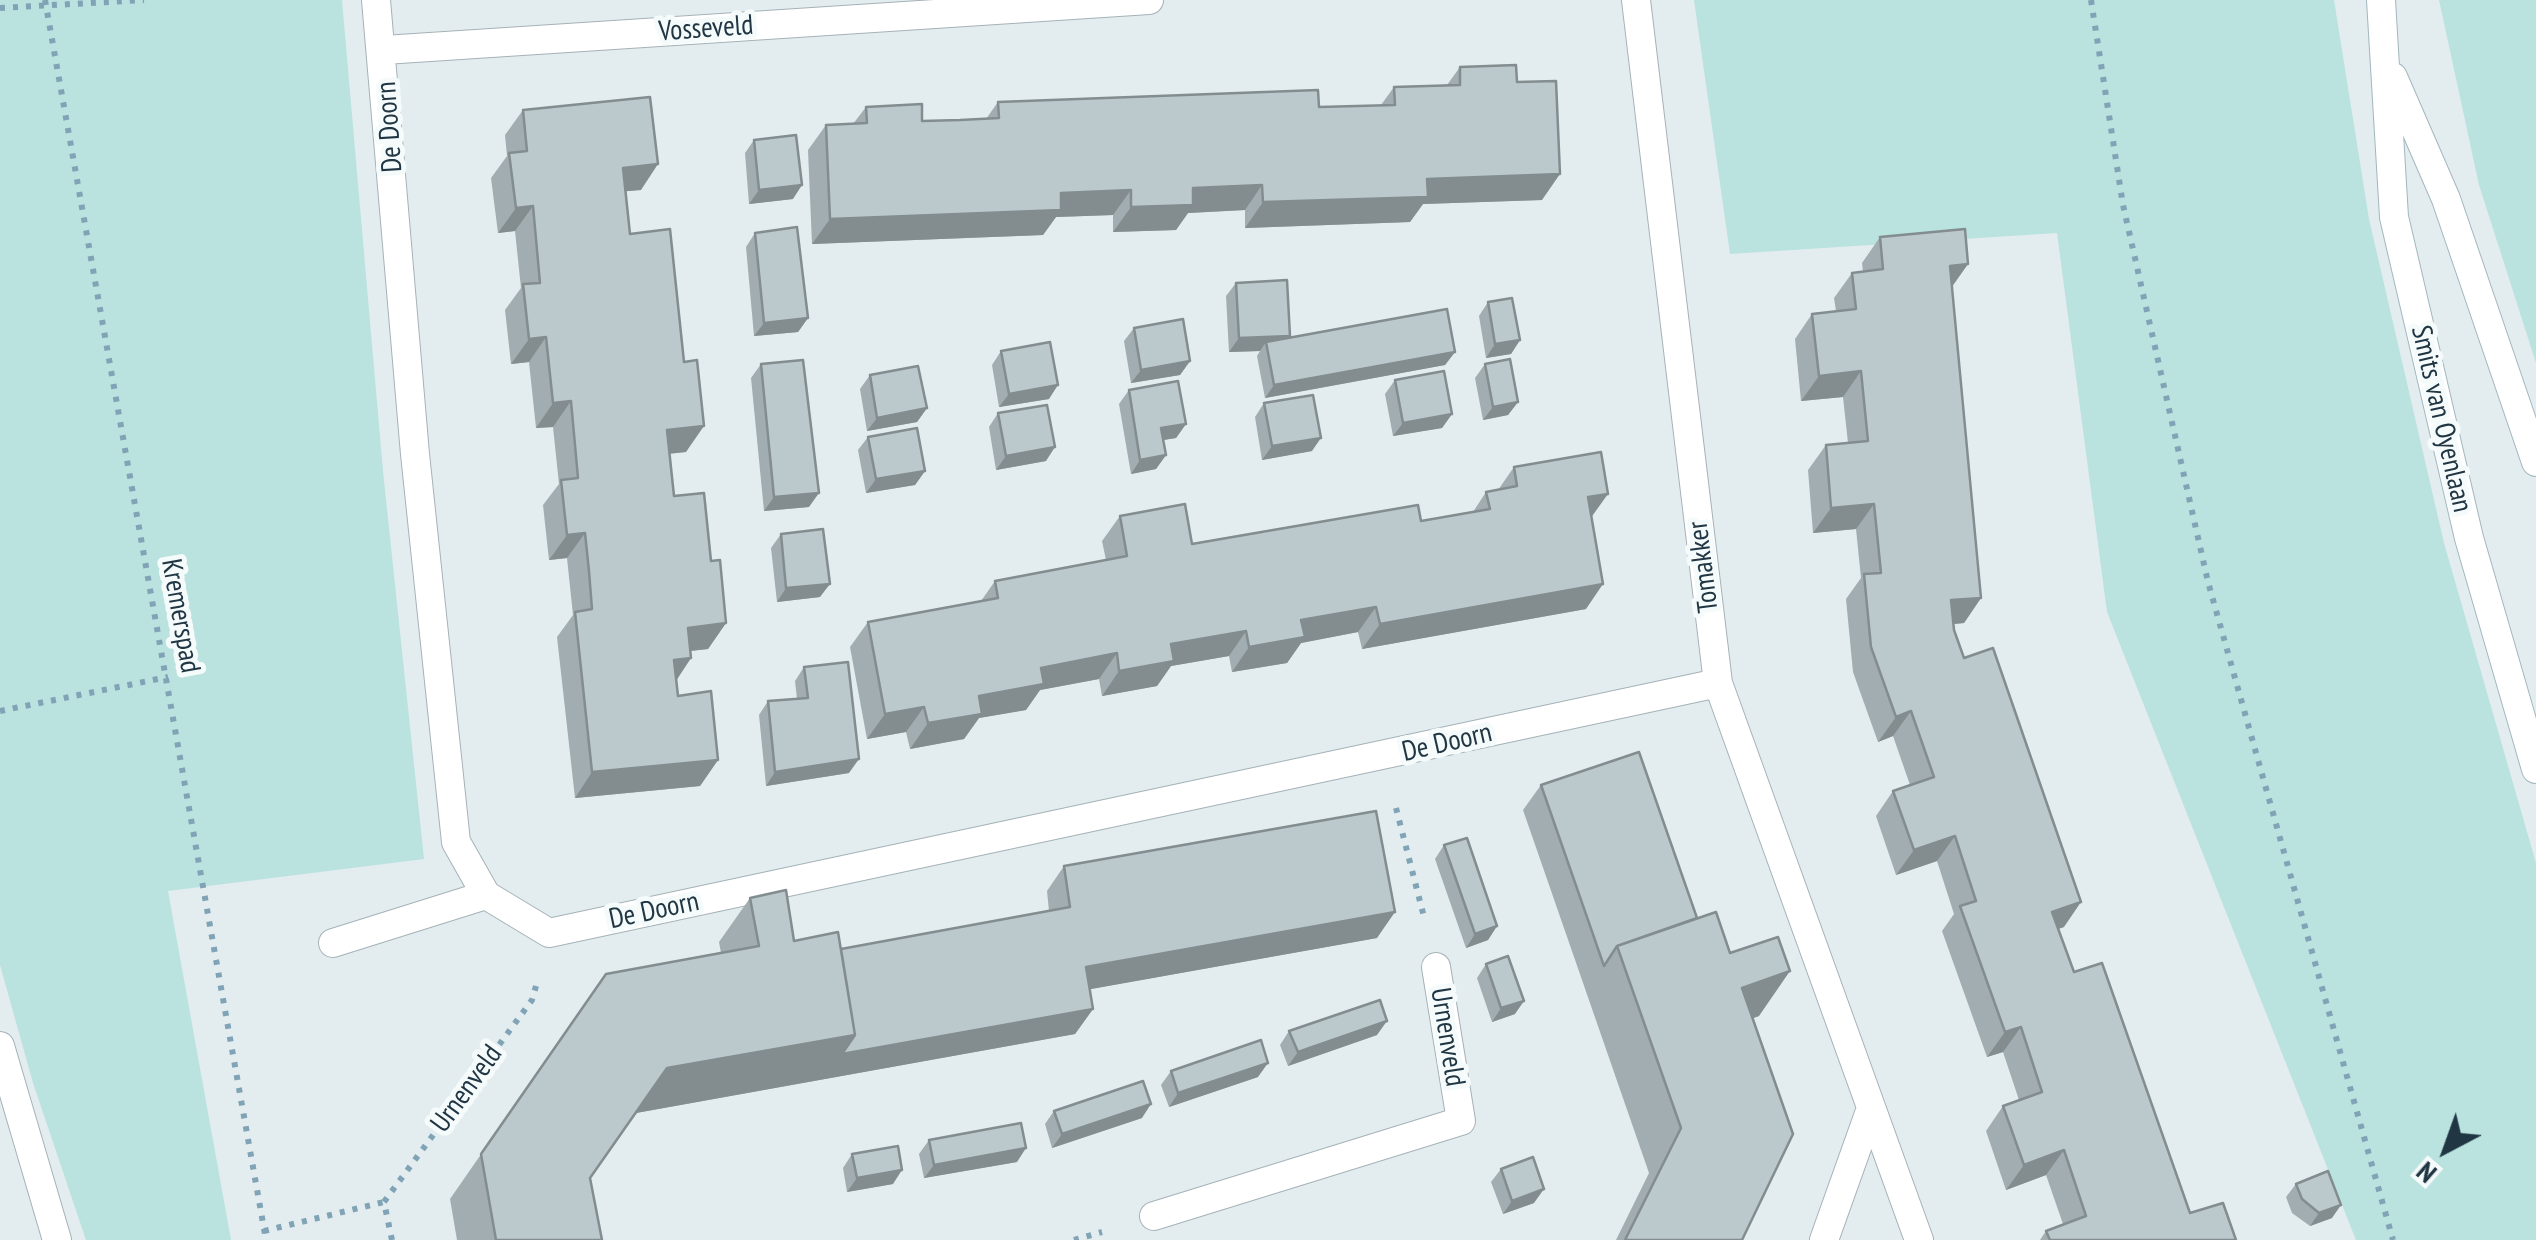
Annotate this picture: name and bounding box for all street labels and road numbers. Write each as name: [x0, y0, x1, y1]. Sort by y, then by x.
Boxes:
street label: Vosseveld: [658, 9, 754, 49]
street label: De Doorn: [370, 80, 410, 174]
street label: Smits van Oyenlaan: [2403, 323, 2479, 515]
street label: Tomakker: [1682, 519, 1726, 615]
street label: Kremerspad: [153, 557, 207, 675]
street label: De Doorn: [1399, 716, 1495, 770]
street label: De Doorn: [606, 885, 702, 937]
street label: Urnenveld: [1423, 985, 1471, 1089]
street label: Urnenveld: [424, 1039, 510, 1139]

